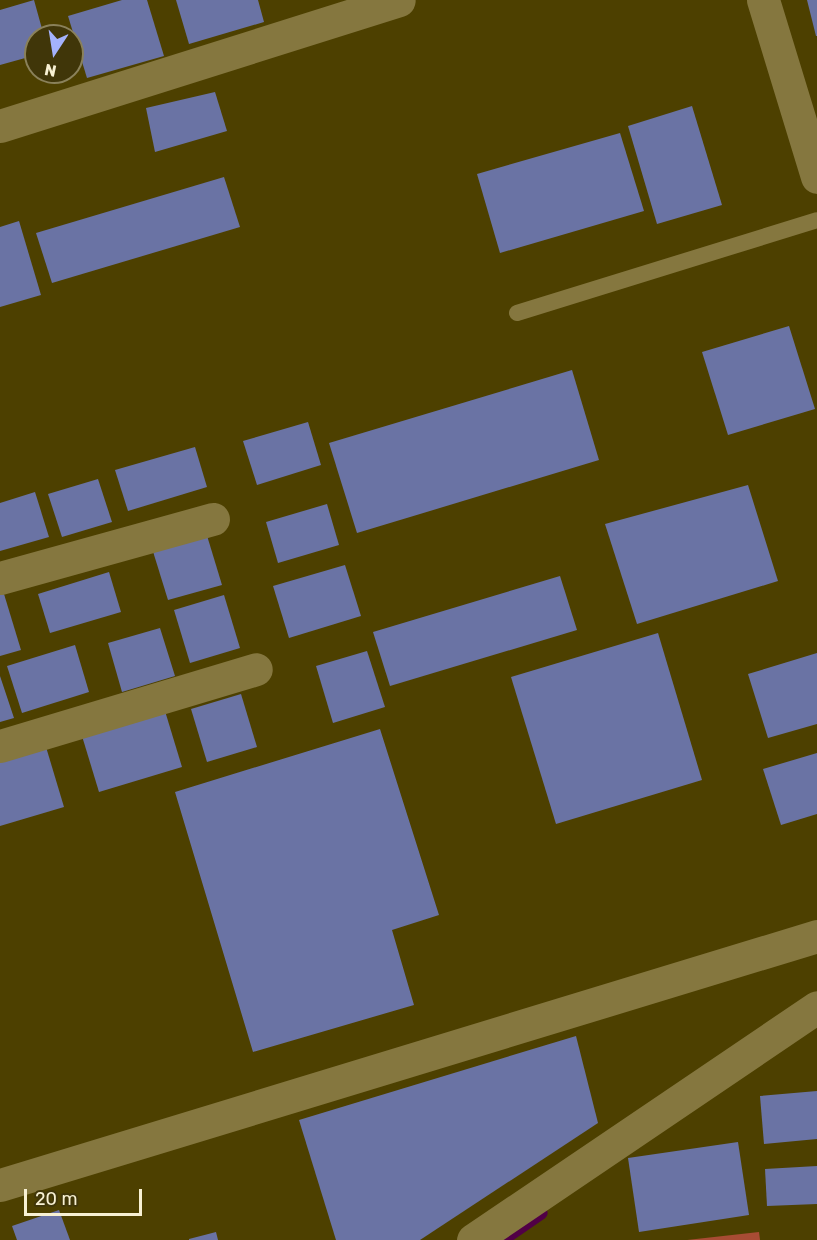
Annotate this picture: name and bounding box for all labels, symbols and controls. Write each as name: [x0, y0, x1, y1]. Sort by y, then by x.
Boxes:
north arrow: [24, 24, 84, 84]
text: N: [43, 60, 58, 81]
scale bar: [27, 1177, 146, 1215]
text: 20 m: [35, 1188, 77, 1210]

